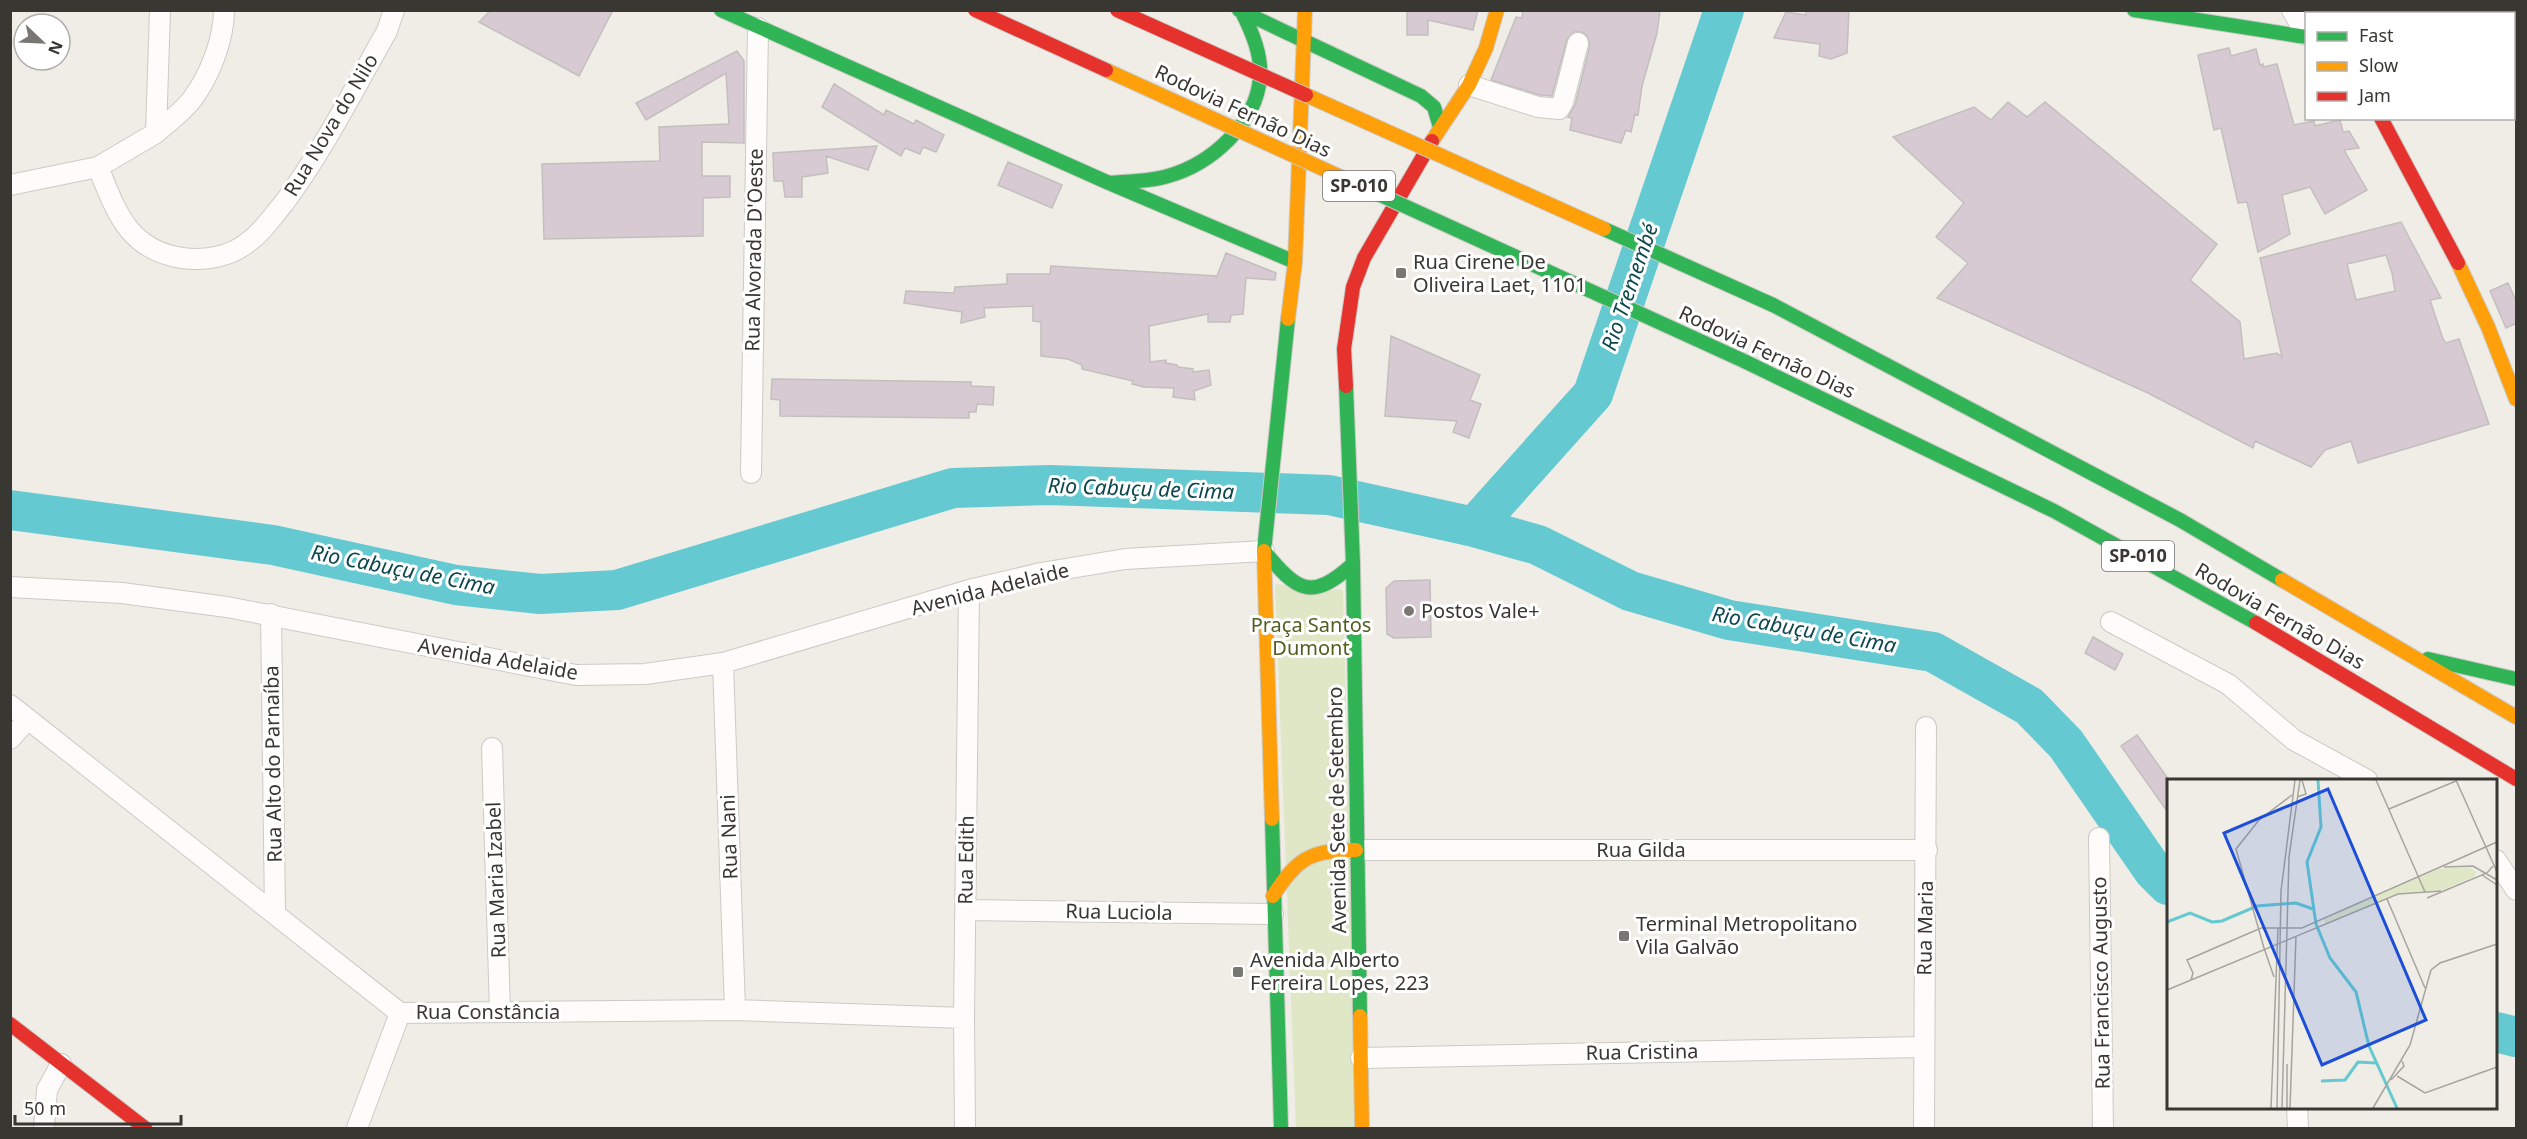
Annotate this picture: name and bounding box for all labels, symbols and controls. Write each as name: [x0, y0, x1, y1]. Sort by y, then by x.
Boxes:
north arrow: [12, 12, 72, 72]
legend: [2305, 12, 2515, 120]
text: Fast: [2359, 23, 2394, 47]
text: N: [43, 38, 68, 58]
street label: Rua Nova do Nilo: [277, 48, 384, 201]
text: Slow: [2359, 53, 2398, 77]
street label: Rodovia Fernão Dias: [1151, 58, 1336, 163]
text: Jam: [2357, 83, 2391, 107]
street label: Rua Alvorada D'Oeste: [738, 148, 769, 352]
road number: SP-010: [1323, 171, 1395, 201]
water label: Rio Tremembé: [1594, 219, 1664, 354]
place label: Rua Cirene De Oliveira Laet, 1101: [1413, 248, 1586, 298]
marker: Rua Cirene De Oliveira Laet, 1101: [1394, 266, 1408, 280]
street label: Rodovia Fernão Dias: [1675, 299, 1860, 404]
water label: Rio Cabuçu de Cima: [1047, 471, 1235, 505]
water label: Rio Cabuçu de Cima: [309, 537, 498, 601]
road number: SP-010: [2102, 541, 2174, 571]
street label: Avenida Adelaide: [908, 556, 1072, 621]
street label: Rodovia Fernão Dias: [2191, 556, 2370, 675]
place label: Postos Vale+: [1421, 597, 1540, 624]
water label: Rio Cabuçu de Cima: [1710, 599, 1899, 659]
marker: Postos Vale+: [1402, 604, 1416, 618]
park label: Praça Santos Dumont: [1251, 611, 1371, 661]
street label: Avenida Adelaide: [416, 631, 580, 686]
street label: Rua Alto do Parnaíba: [257, 665, 288, 863]
street label: Avenida Sete de Setembro: [1321, 686, 1352, 934]
inset map: [2167, 779, 2497, 1109]
street label: Rua Nani: [714, 794, 743, 880]
street label: Rua Maria Izabel: [479, 801, 512, 959]
street label: Rua Edith: [951, 815, 980, 905]
street label: Rua Gilda: [1596, 836, 1686, 863]
street label: Rua Francisco Augusto: [2085, 876, 2116, 1090]
street label: Rua Maria: [1910, 880, 1939, 976]
street label: Rua Luciola: [1065, 897, 1173, 926]
place label: Terminal Metropolitano Vila Galvão: [1636, 910, 1857, 960]
marker: Terminal Metropolitano Vila Galvão: [1617, 929, 1631, 943]
place label: Avenida Alberto Ferreira Lopes, 223: [1250, 946, 1429, 996]
marker: Avenida Alberto Ferreira Lopes, 223: [1231, 965, 1245, 979]
street label: Rua Constância: [416, 998, 560, 1025]
street label: Rua Cristina: [1585, 1037, 1699, 1066]
scale bar: [15, 1088, 182, 1126]
text: 50 m: [24, 1096, 66, 1120]

